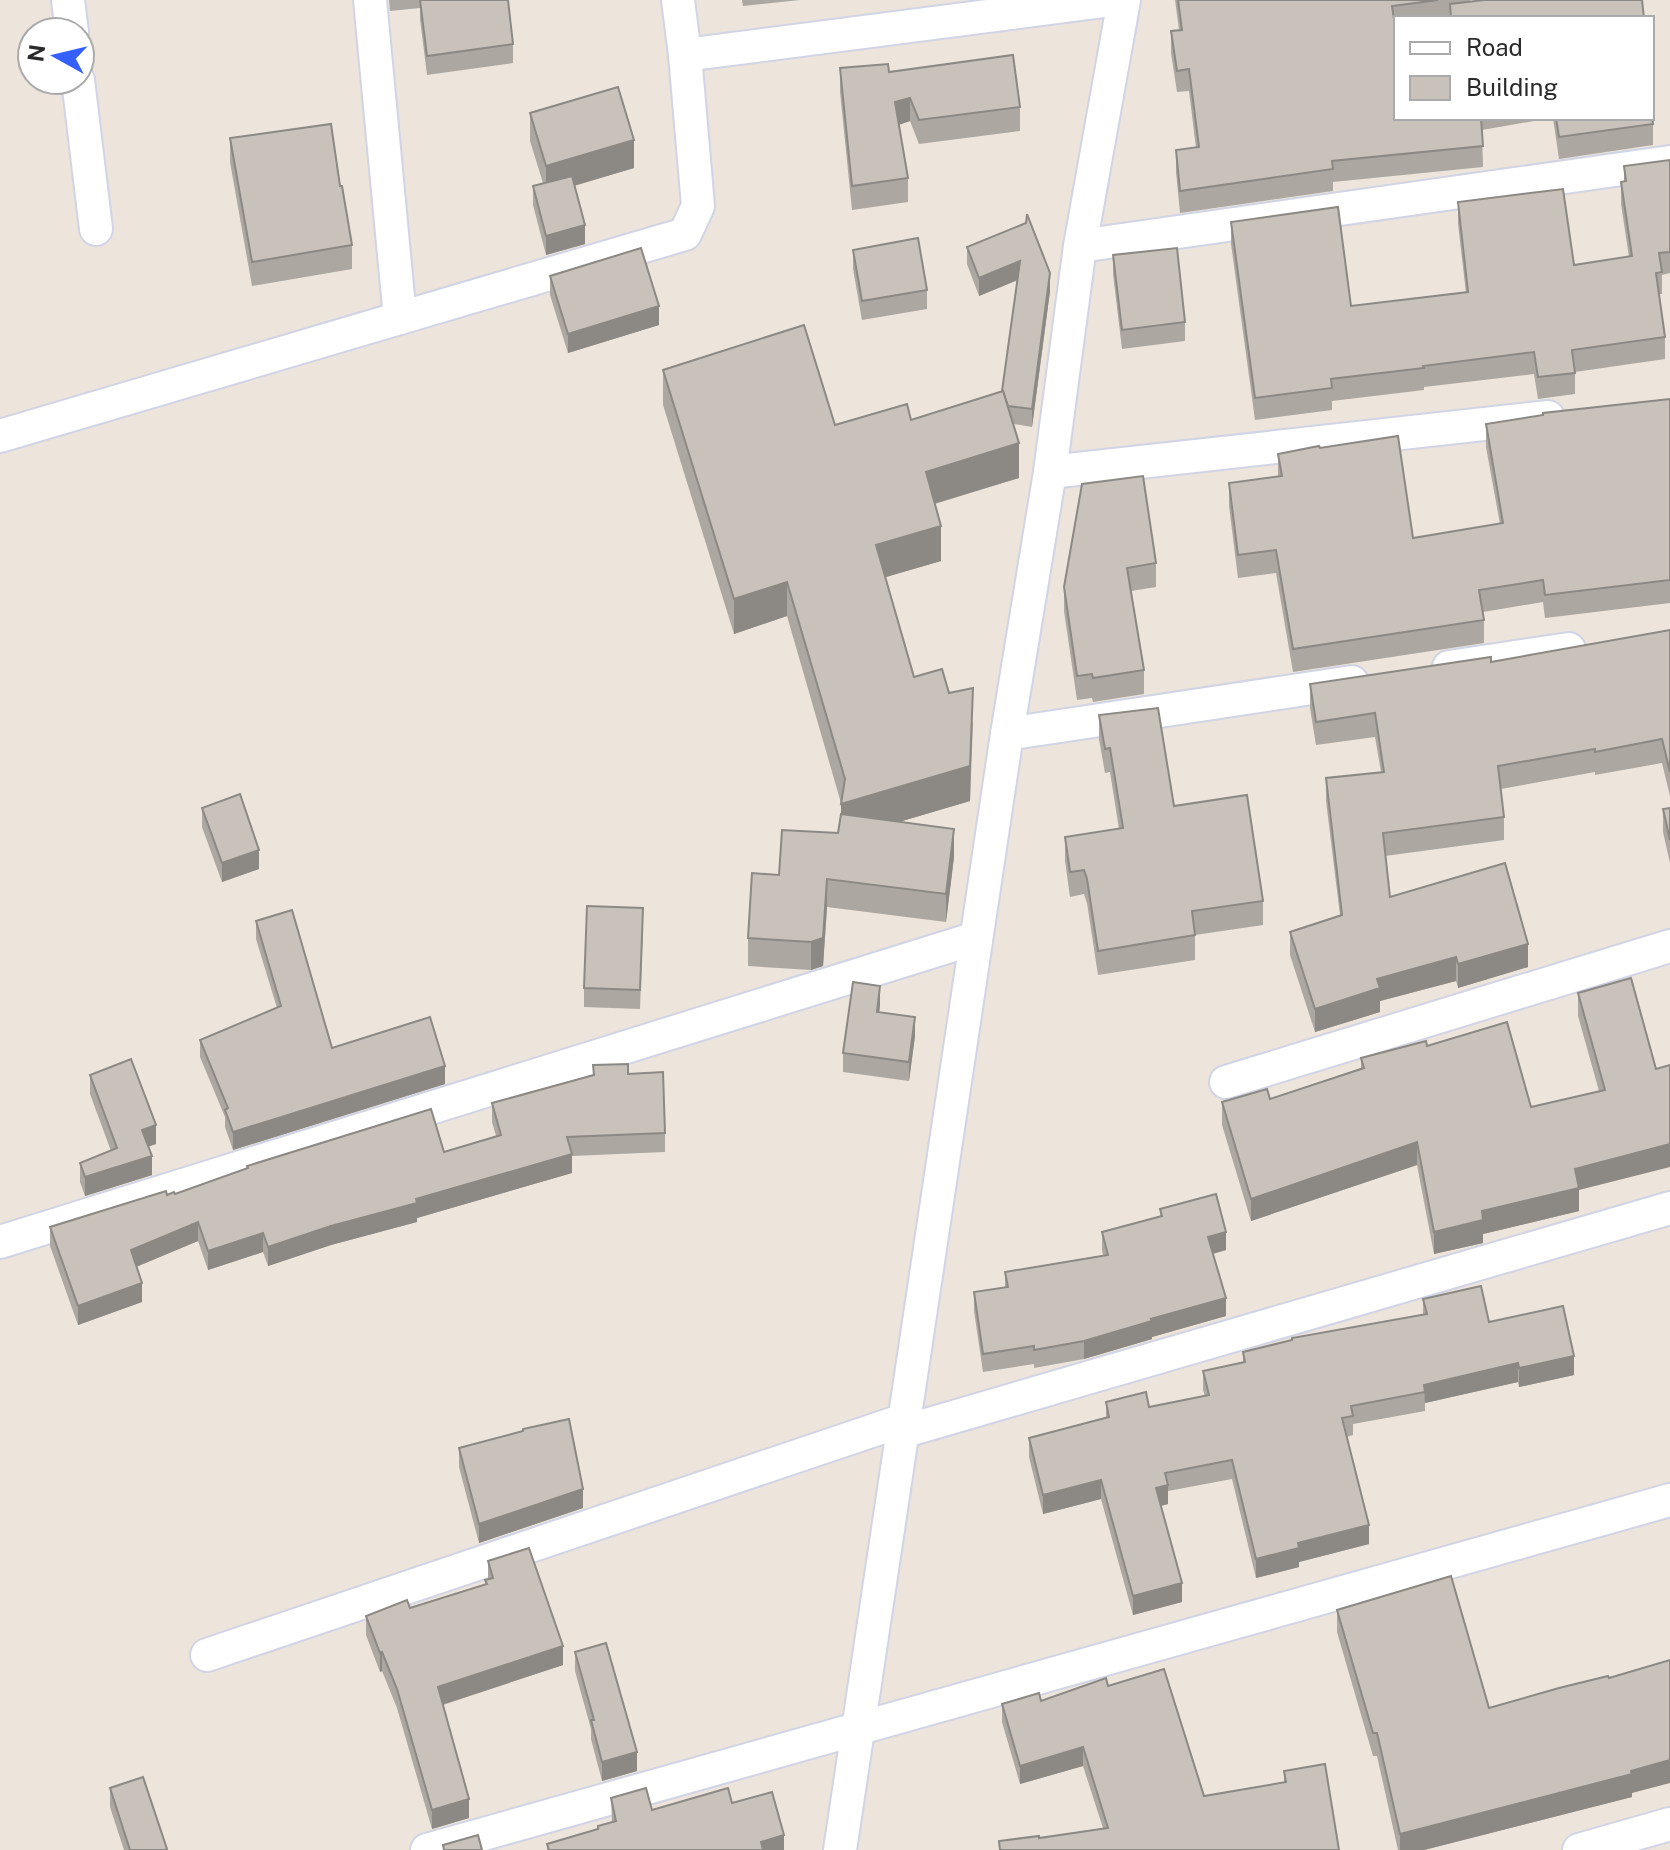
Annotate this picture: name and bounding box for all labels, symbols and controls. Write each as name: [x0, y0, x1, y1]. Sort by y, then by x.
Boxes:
north arrow: [16, 16, 96, 96]
legend: [1394, 16, 1654, 120]
text: Road: [1466, 33, 1523, 61]
text: N: [22, 43, 50, 64]
text: Building: [1466, 73, 1558, 101]

